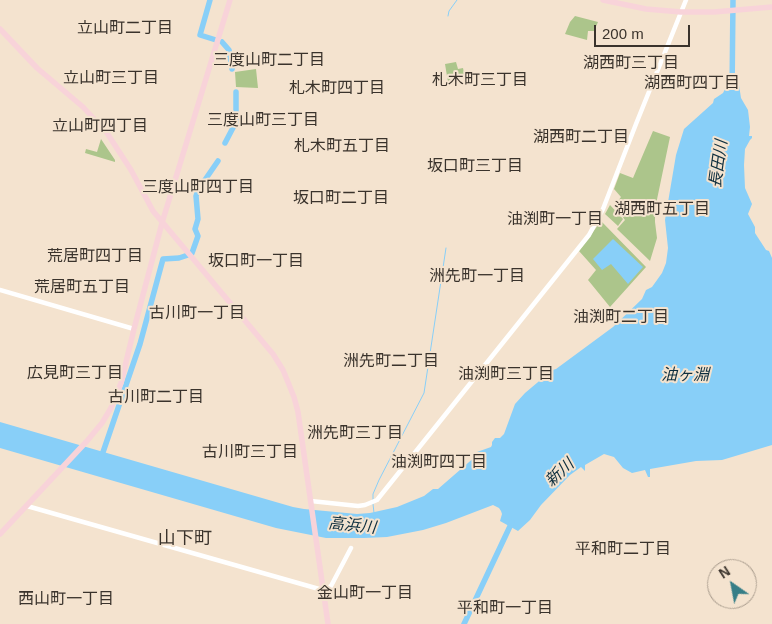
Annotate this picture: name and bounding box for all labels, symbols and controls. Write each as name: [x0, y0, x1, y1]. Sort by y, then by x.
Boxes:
scale bar: [597, 15, 693, 47]
district label: 立山町二丁目: [77, 19, 173, 39]
text: 200 m: [602, 25, 644, 42]
district label: 三度山町二丁目: [213, 51, 325, 71]
district label: 湖西町三丁目: [583, 54, 679, 74]
district label: 立山町三丁目: [63, 69, 159, 89]
district label: 札木町三丁目: [432, 71, 528, 91]
district label: 湖西町四丁目: [644, 74, 740, 94]
district label: 札木町四丁目: [289, 79, 385, 99]
district label: 三度山町三丁目: [207, 111, 319, 131]
district label: 立山町四丁目: [52, 117, 148, 137]
district label: 湖西町二丁目: [533, 128, 629, 148]
district label: 札木町五丁目: [294, 137, 390, 157]
water label: 長田川: [706, 139, 732, 189]
district label: 坂口町三丁目: [427, 157, 523, 177]
district label: 三度山町四丁目: [142, 178, 254, 198]
district label: 坂口町二丁目: [293, 189, 389, 209]
district label: 湖西町五丁目: [614, 200, 710, 220]
district label: 油渕町一丁目: [507, 210, 603, 230]
district label: 荒居町四丁目: [47, 247, 143, 267]
district label: 坂口町一丁目: [208, 252, 304, 272]
district label: 洲先町一丁目: [429, 267, 525, 287]
district label: 荒居町五丁目: [34, 278, 130, 298]
district label: 古川町一丁目: [149, 304, 245, 324]
district label: 油渕町二丁目: [573, 308, 669, 328]
district label: 洲先町二丁目: [343, 352, 439, 372]
district label: 広見町三丁目: [27, 364, 123, 384]
district label: 油渕町三丁目: [458, 365, 554, 385]
water label: 油ヶ淵: [661, 366, 709, 386]
district label: 古川町二丁目: [108, 388, 204, 408]
district label: 洲先町三丁目: [307, 424, 403, 444]
district label: 古川町三丁目: [202, 443, 298, 463]
district label: 油渕町四丁目: [391, 453, 487, 473]
water label: 新川: [542, 455, 578, 491]
water label: 高浜川: [327, 514, 377, 538]
district label: 山下町: [158, 528, 212, 550]
district label: 平和町二丁目: [575, 540, 671, 560]
north arrow: [707, 559, 757, 609]
text: N: [716, 563, 733, 582]
district label: 金山町一丁目: [317, 584, 413, 604]
district label: 西山町一丁目: [18, 590, 114, 610]
district label: 平和町一丁目: [457, 599, 553, 619]

